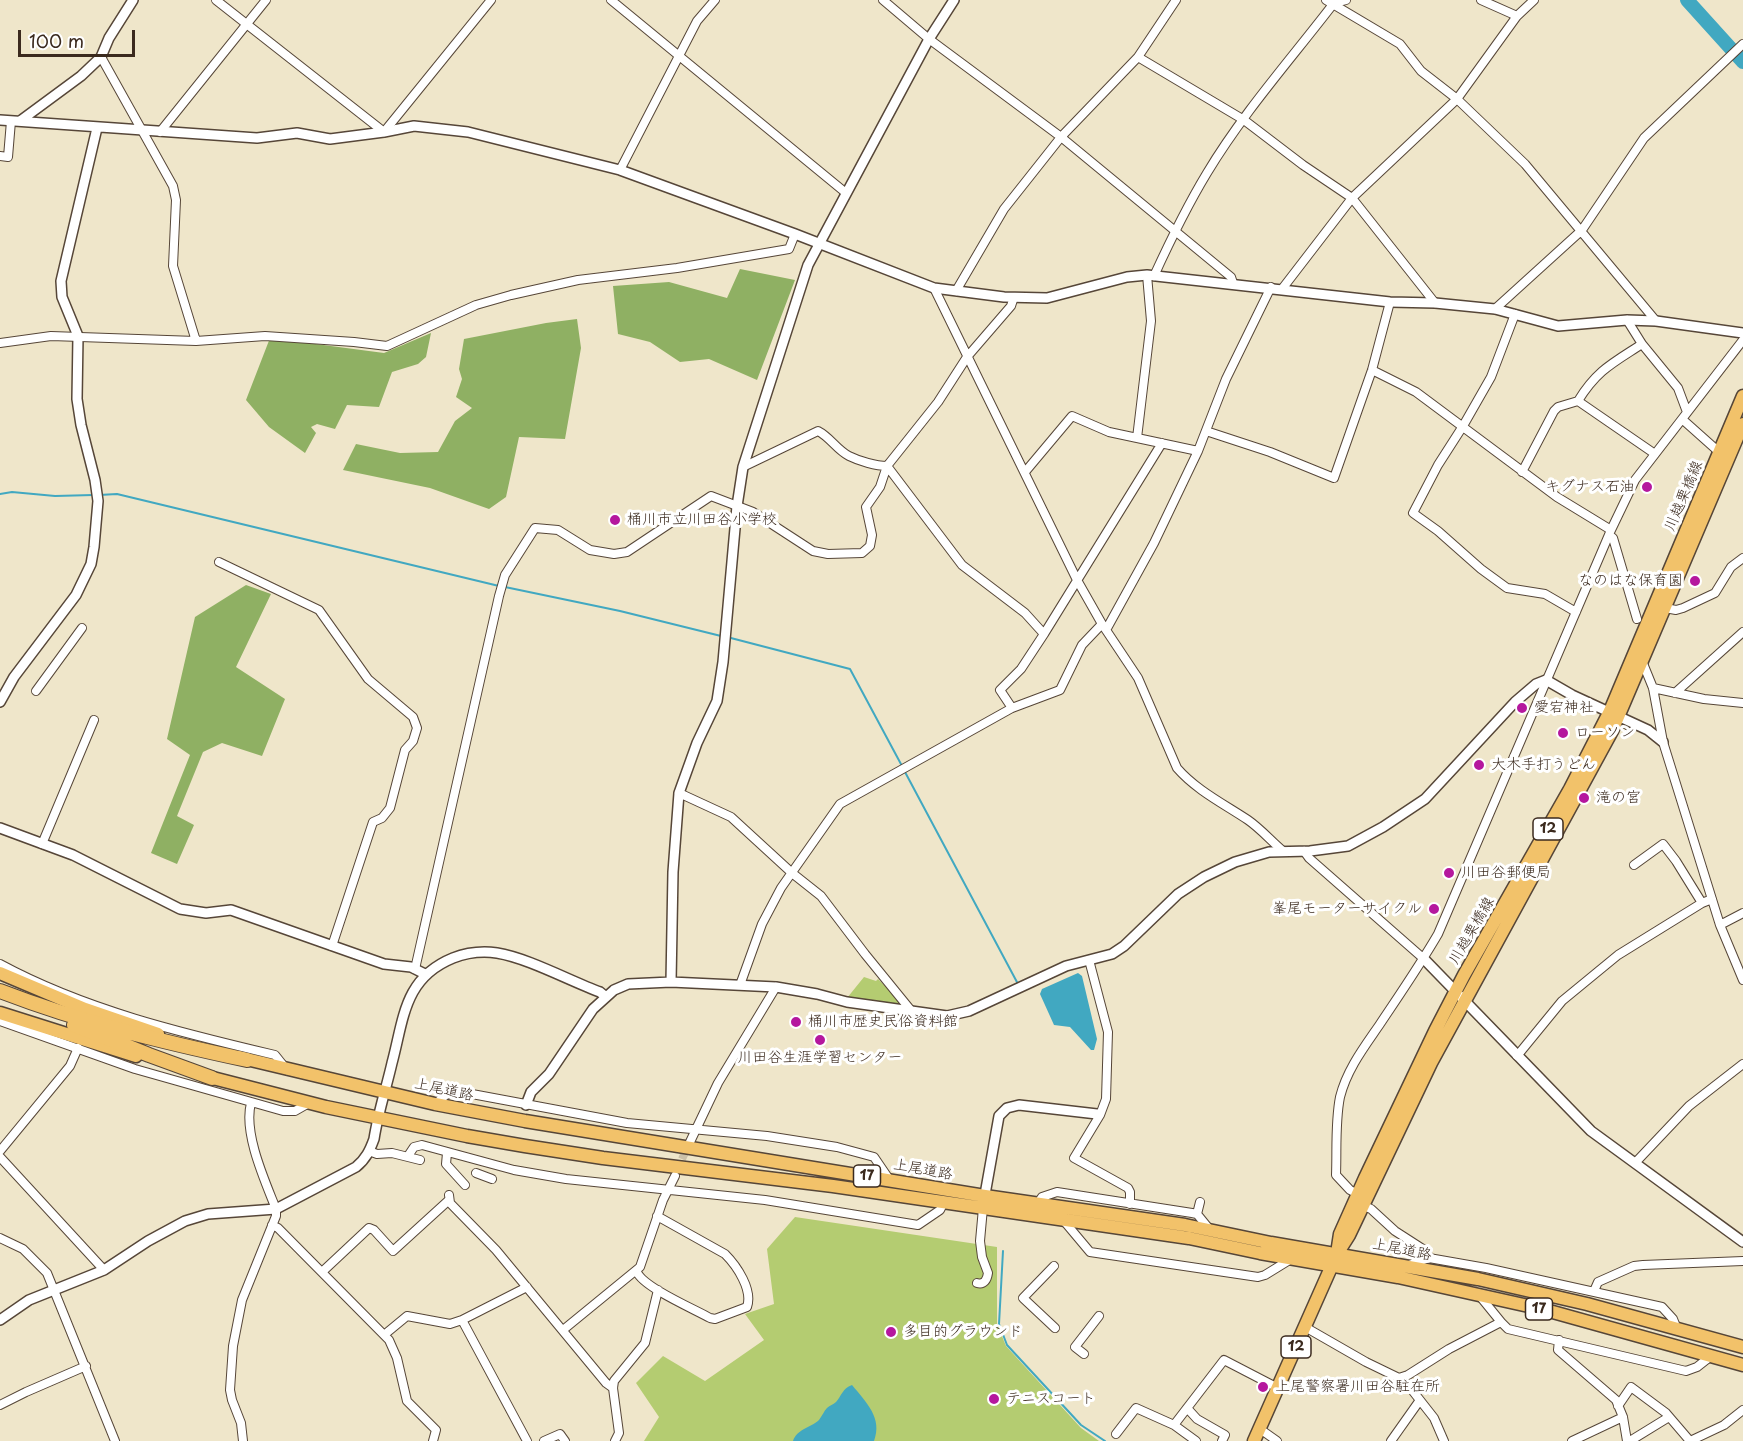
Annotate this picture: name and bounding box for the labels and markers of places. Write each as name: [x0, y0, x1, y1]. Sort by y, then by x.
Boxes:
place label: キグナス石油: [1545, 478, 1635, 496]
marker: キグナス石油: [1640, 480, 1654, 494]
place label: 桶川市立川田谷小学校: [627, 511, 777, 529]
marker: 桶川市立川田谷小学校: [608, 513, 622, 527]
place label: なのはな保育園: [1578, 572, 1683, 590]
marker: なのはな保育園: [1688, 574, 1702, 588]
place label: 愛宕神社: [1534, 699, 1594, 717]
marker: 愛宕神社: [1515, 701, 1529, 715]
place label: ローソン: [1575, 724, 1635, 742]
marker: ローソン: [1556, 726, 1570, 740]
place label: 大木手打うどん: [1491, 756, 1596, 774]
marker: 大木手打うどん: [1472, 758, 1486, 772]
place label: 滝の宮: [1596, 789, 1641, 807]
marker: 滝の宮: [1577, 791, 1591, 805]
place label: 川田谷郵便局: [1461, 864, 1551, 882]
marker: 川田谷郵便局: [1442, 866, 1456, 880]
place label: 峯尾モーターサイクル: [1272, 900, 1422, 918]
marker: 峯尾モーターサイクル: [1427, 902, 1441, 916]
place label: 桶川市歴史民俗資料館: [808, 1013, 958, 1031]
marker: 桶川市歴史民俗資料館: [789, 1015, 803, 1029]
marker: 川田谷生涯学習センター: [813, 1033, 827, 1047]
place label: 川田谷生涯学習センター: [738, 1049, 902, 1067]
place label: 多目的グラウンド: [903, 1323, 1023, 1341]
marker: 多目的グラウンド: [884, 1325, 898, 1339]
place label: 上尾警察署川田谷駐在所: [1275, 1378, 1440, 1396]
marker: 上尾警察署川田谷駐在所: [1256, 1380, 1270, 1394]
place label: テニスコート: [1006, 1390, 1096, 1408]
marker: テニスコート: [987, 1392, 1001, 1406]

